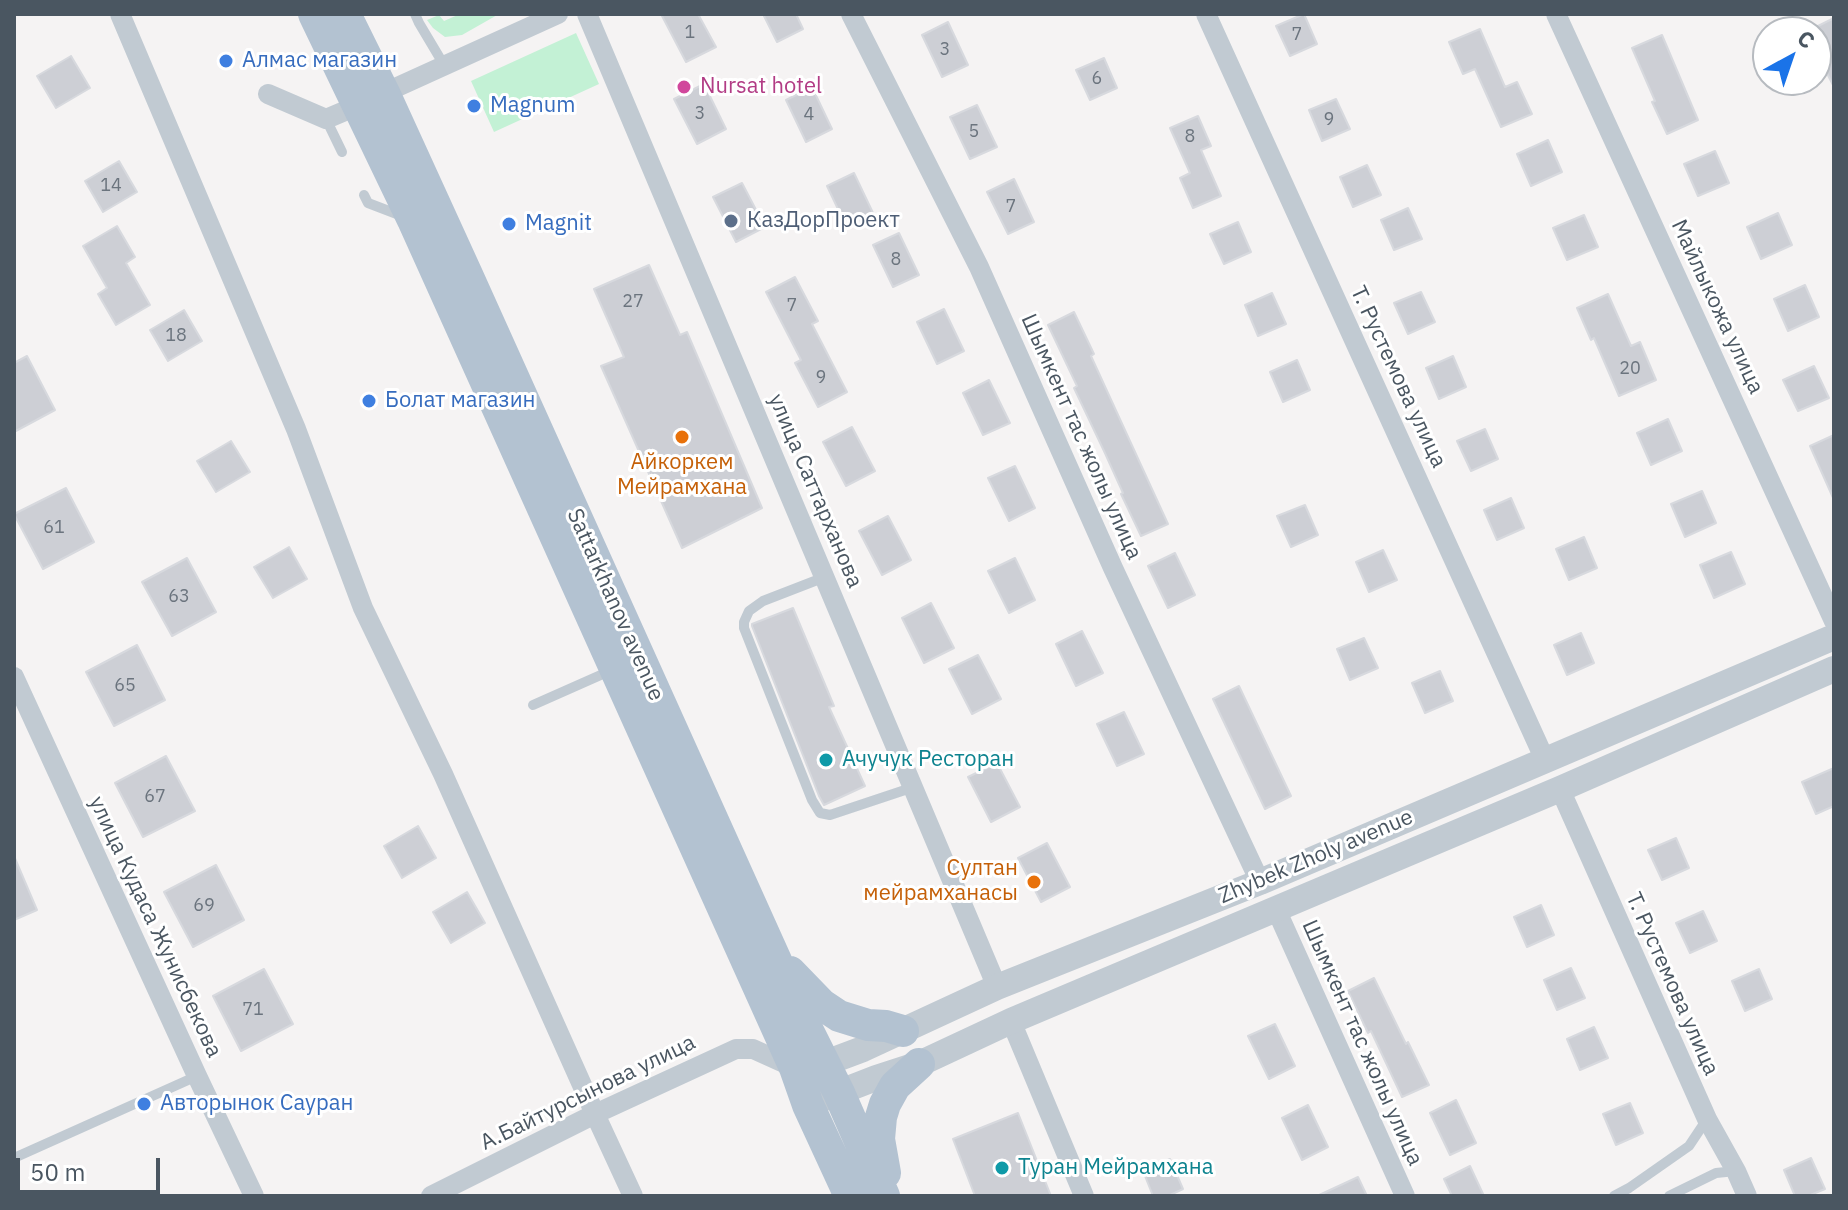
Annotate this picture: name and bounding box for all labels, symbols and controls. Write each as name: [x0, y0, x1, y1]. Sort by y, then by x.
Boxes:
north arrow: [1752, 16, 1832, 96]
house number: 1: [685, 22, 695, 44]
text: С: [1792, 23, 1821, 54]
house number: 7: [1292, 24, 1302, 46]
house number: 3: [940, 39, 950, 61]
place label: Алмас магазин: [242, 48, 397, 74]
marker: Алмас магазин: [217, 52, 235, 70]
house number: 6: [1092, 68, 1102, 90]
place label: Nursat hotel: [700, 74, 822, 100]
marker: Nursat hotel: [675, 78, 693, 96]
place label: Magnum: [490, 93, 575, 119]
marker: Magnum: [465, 97, 483, 115]
house number: 3: [695, 103, 705, 125]
house number: 4: [804, 104, 814, 126]
house number: 9: [1324, 109, 1334, 131]
house number: 5: [969, 121, 979, 143]
house number: 8: [1185, 126, 1195, 148]
house number: 14: [100, 175, 122, 197]
house number: 7: [1006, 196, 1016, 218]
place label: КазДорПроект: [747, 208, 900, 234]
place label: Magnit: [525, 211, 592, 237]
marker: КазДорПроект: [722, 212, 740, 230]
marker: Magnit: [500, 215, 518, 233]
street label: Майлыкожа улица: [1665, 216, 1769, 398]
house number: 8: [891, 249, 901, 271]
street label: Т. Рустемова улица: [1344, 282, 1452, 472]
house number: 27: [622, 291, 644, 313]
house number: 7: [787, 295, 797, 317]
street label: Шымкент тас жолы улица: [1015, 310, 1147, 564]
house number: 18: [165, 325, 187, 347]
house number: 20: [1619, 358, 1641, 380]
house number: 9: [816, 367, 826, 389]
place label: Болат магазин: [385, 388, 536, 414]
street label: улица Саттарханова: [762, 390, 868, 592]
marker: Болат магазин: [360, 392, 378, 410]
marker: Айкоркем Мейрамхана: [673, 428, 691, 446]
place label: Айкоркем Мейрамхана: [617, 450, 747, 502]
street label: Sattarkhanov avenue: [561, 505, 669, 705]
house number: 61: [43, 517, 65, 539]
house number: 63: [168, 586, 190, 608]
house number: 65: [114, 675, 136, 697]
place label: Ачучук Ресторан: [842, 747, 1014, 773]
marker: Ачучук Ресторан: [817, 751, 835, 769]
house number: 67: [144, 786, 166, 808]
street label: улица Кудаса Жунисбекова: [83, 792, 227, 1062]
street label: Zhybek Zholy avenue: [1215, 804, 1417, 910]
place label: Султан мейрамханасы: [863, 856, 1018, 908]
marker: Султан мейрамханасы: [1025, 873, 1043, 891]
street label: Т. Рустемова улица: [1620, 888, 1724, 1080]
house number: 69: [193, 895, 215, 917]
street label: Шымкент тас жолы улица: [1296, 916, 1428, 1170]
house number: 71: [242, 999, 264, 1021]
street label: А.Байтурсынова улица: [476, 1029, 700, 1157]
place label: Авторынок Сауран: [160, 1091, 353, 1117]
marker: Авторынок Сауран: [135, 1095, 153, 1113]
scale bar: [20, 1142, 164, 1192]
place label: Туран Мейрамхана: [1018, 1155, 1214, 1181]
text: 50 m: [30, 1156, 85, 1188]
marker: Туран Мейрамхана: [993, 1159, 1011, 1177]

